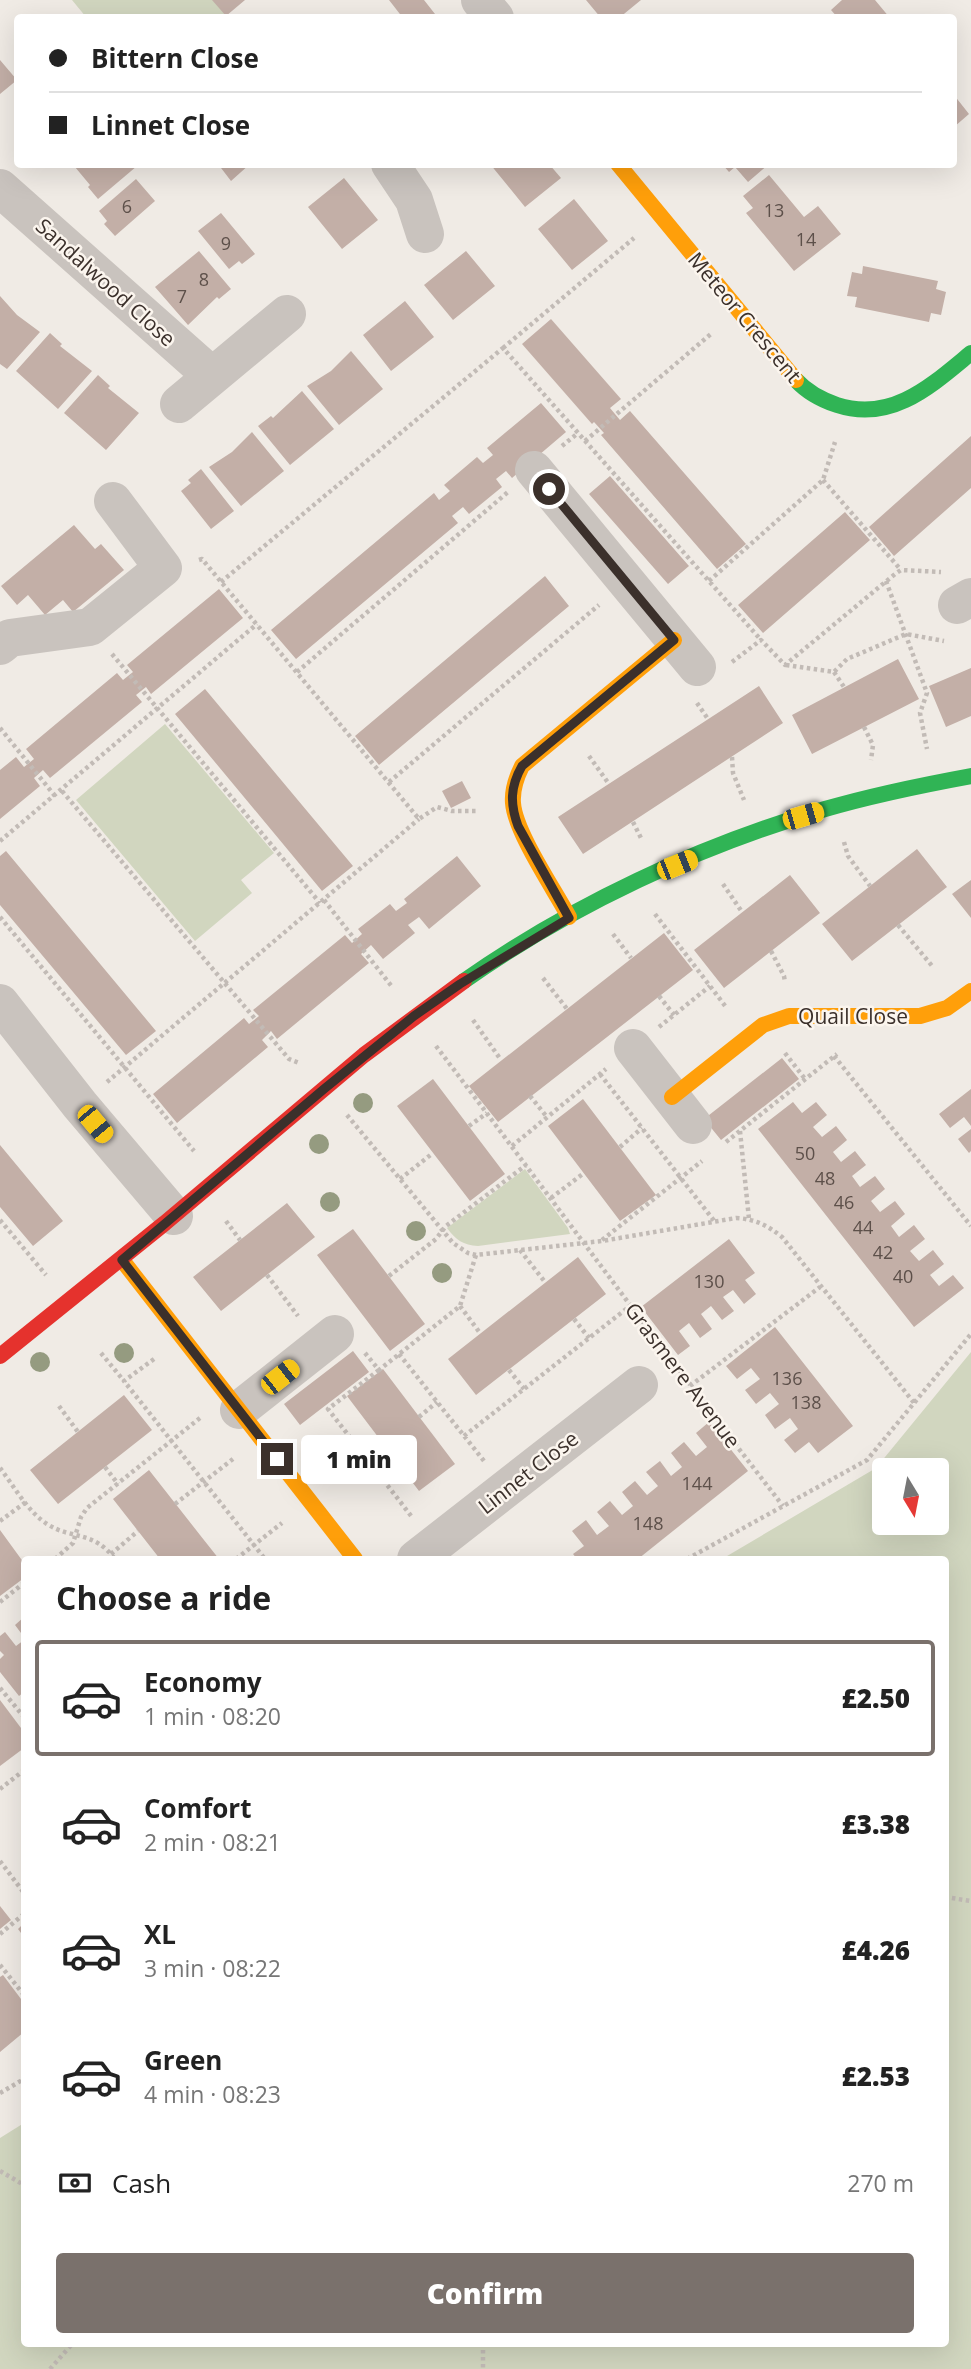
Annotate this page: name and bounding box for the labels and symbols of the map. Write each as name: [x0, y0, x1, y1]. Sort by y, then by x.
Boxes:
house number: 6: [122, 194, 132, 218]
house number: 13: [764, 198, 784, 222]
street label: Sandalwood Close: [30, 212, 182, 352]
house number: 14: [796, 227, 816, 251]
house number: 9: [221, 231, 231, 255]
street label: Meteor Crescent: [682, 246, 808, 388]
house number: 8: [199, 267, 209, 291]
house number: 7: [177, 284, 187, 308]
route start: [533, 473, 565, 505]
car: [780, 800, 827, 832]
car: [654, 847, 701, 883]
street label: Quail Close: [798, 1002, 908, 1030]
car: [74, 1101, 117, 1147]
house number: 50: [795, 1141, 815, 1165]
house number: 48: [815, 1166, 835, 1190]
house number: 46: [834, 1190, 854, 1214]
house number: 44: [853, 1215, 873, 1239]
house number: 42: [873, 1240, 893, 1264]
house number: 40: [893, 1264, 913, 1288]
house number: 130: [694, 1269, 724, 1293]
street label: Grasmere Avenue: [619, 1296, 747, 1454]
car: [257, 1356, 304, 1398]
house number: 136: [772, 1366, 802, 1390]
house number: 138: [791, 1390, 821, 1414]
street label: Linnet Close: [472, 1424, 584, 1520]
callout: 1 min: [302, 1434, 417, 1484]
route end: [261, 1443, 293, 1475]
north arrow: [872, 1458, 948, 1535]
house number: 144: [682, 1471, 712, 1495]
house number: 148: [633, 1511, 663, 1535]

